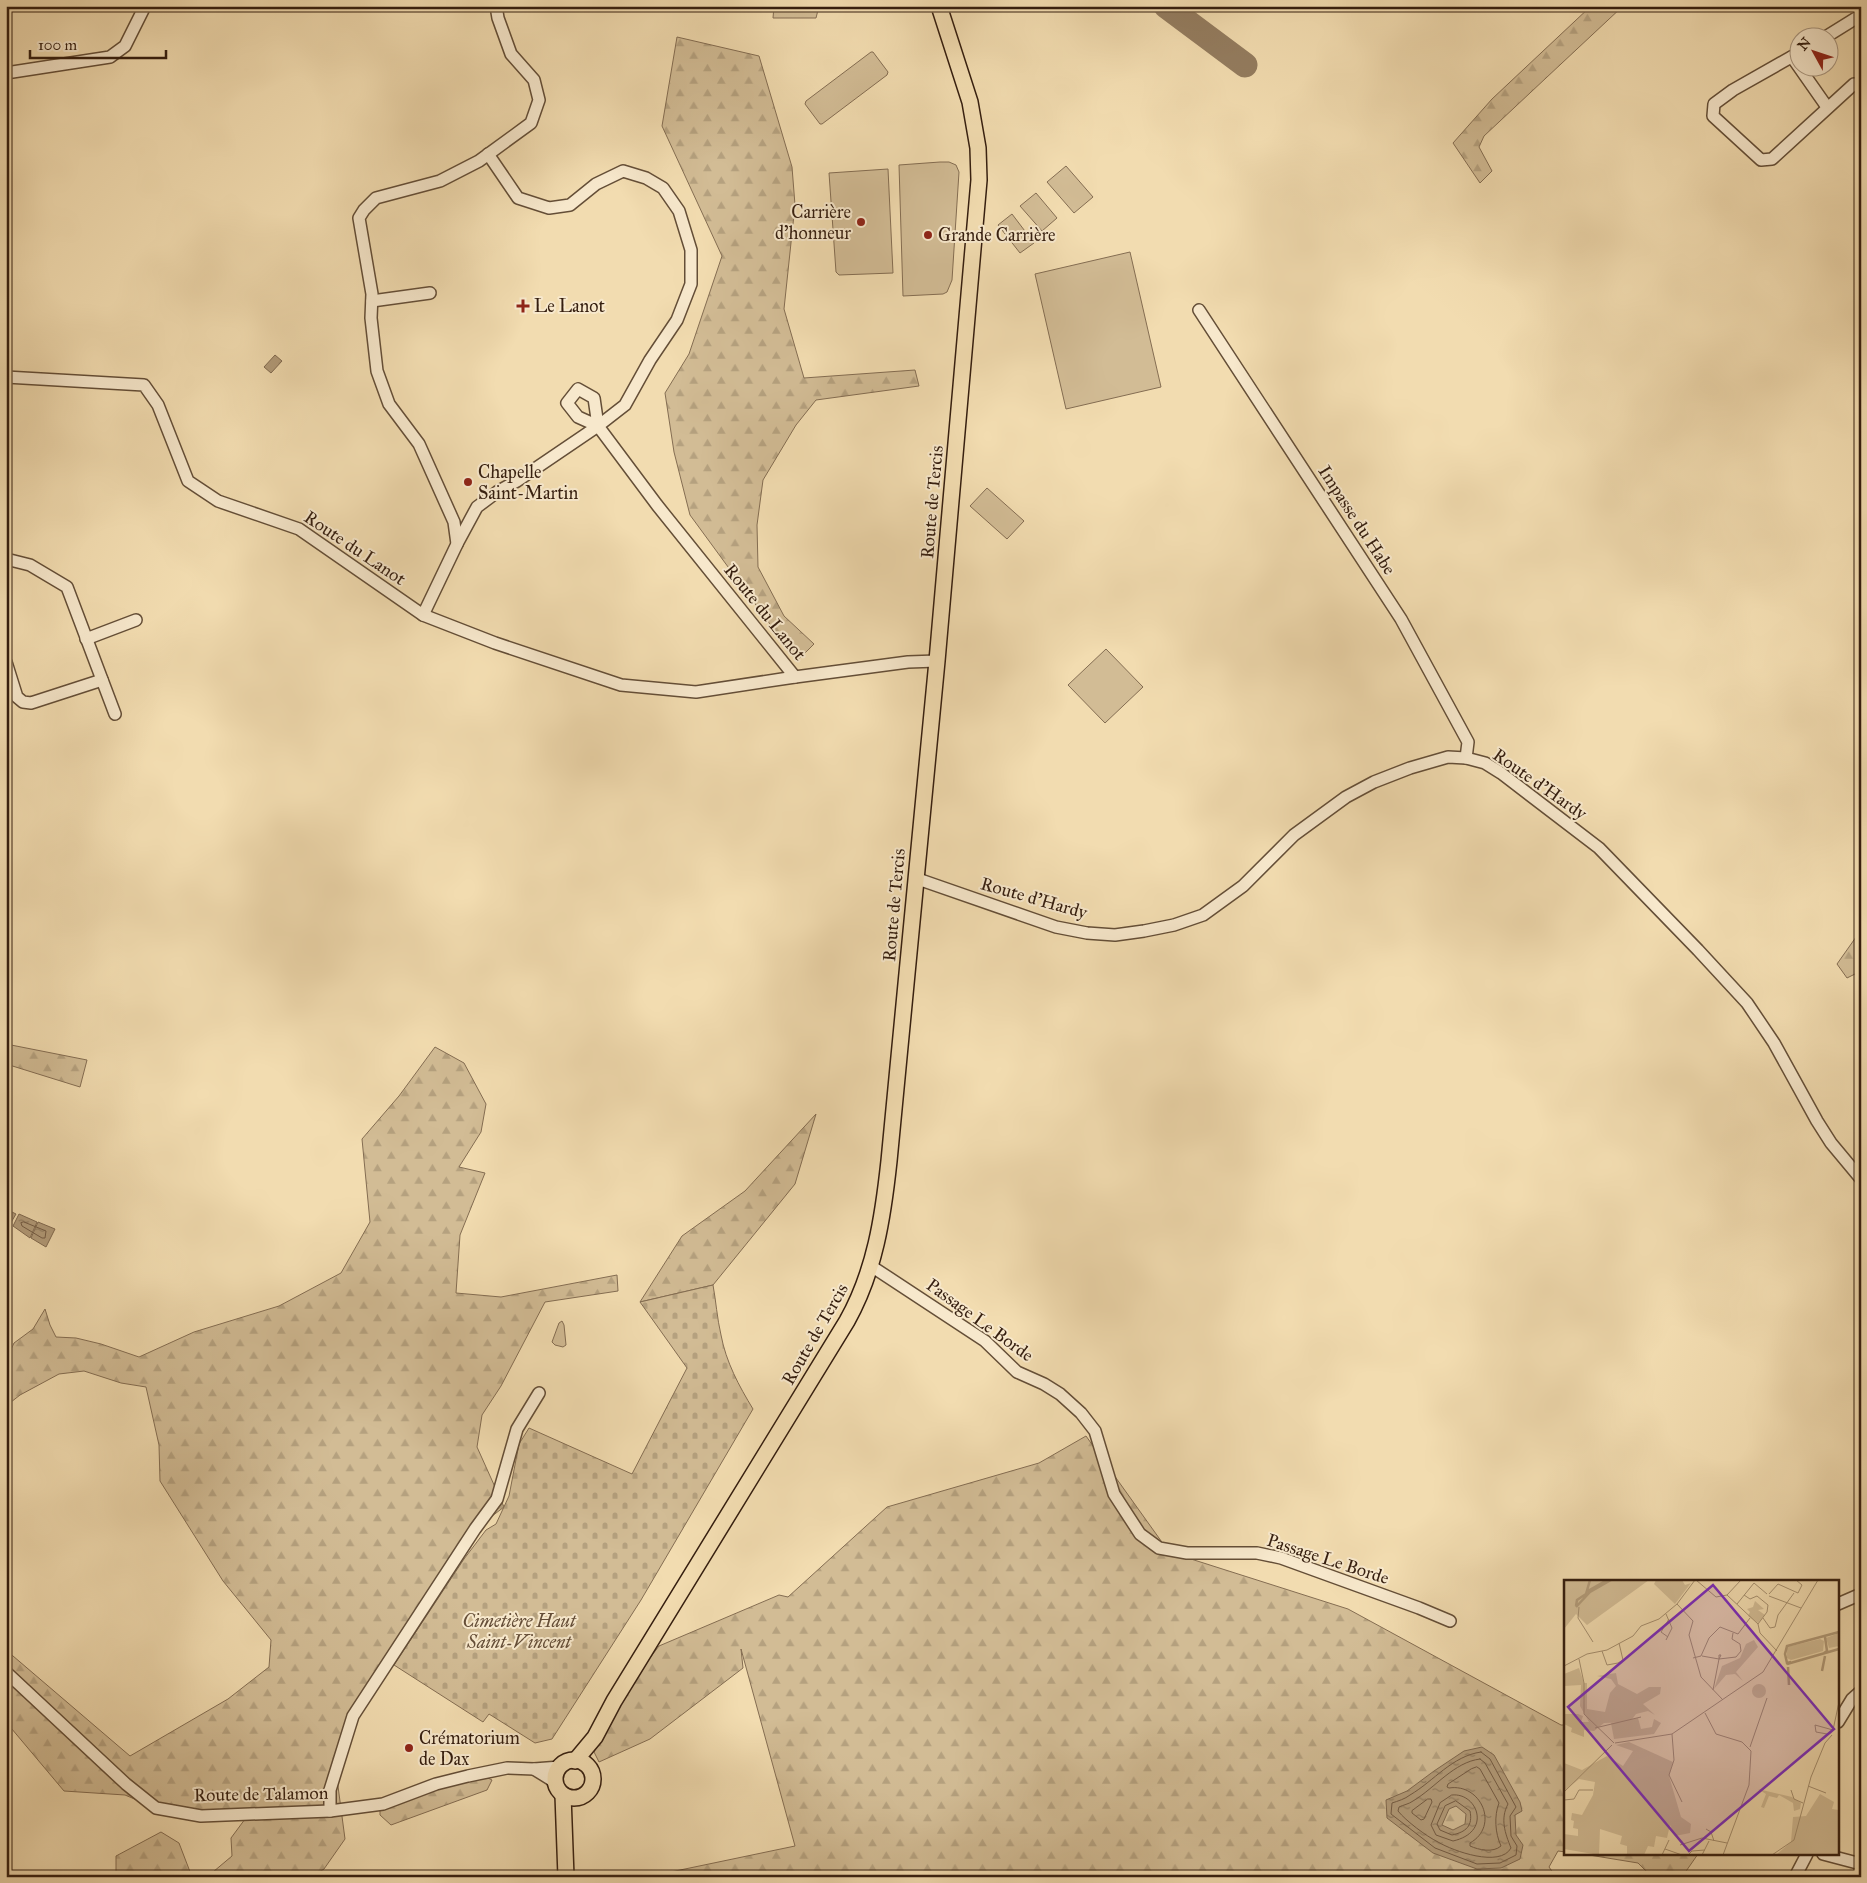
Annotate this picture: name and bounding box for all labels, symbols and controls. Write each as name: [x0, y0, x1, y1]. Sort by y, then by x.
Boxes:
scale bar: [30, 28, 166, 60]
north arrow: [1790, 28, 1840, 78]
text: N: [1794, 34, 1815, 54]
text: 100 m: [38, 36, 78, 54]
place label: Carrière d'honneur: [775, 201, 851, 244]
marker: Carrière d'honneur: [855, 216, 867, 228]
place label: Grande Carrière: [938, 224, 1056, 246]
marker: Grande Carrière: [922, 229, 934, 241]
place label: Le Lanot: [534, 295, 606, 317]
marker: Le Lanot: [516, 299, 530, 313]
street label: Route de Tercis: [916, 444, 948, 560]
place label: Chapelle Saint-Martin: [478, 461, 579, 504]
street label: Impasse du Habe: [1313, 461, 1401, 579]
marker: Chapelle Saint-Martin: [462, 476, 474, 488]
street label: Route du Lanot: [300, 506, 410, 590]
street label: Route du Lanot: [719, 559, 811, 665]
street label: Route d'Hardy: [1489, 744, 1592, 825]
street label: Route de Tercis: [878, 847, 910, 963]
street label: Route d'Hardy: [978, 872, 1090, 924]
street label: Passage Le Borde: [922, 1274, 1038, 1367]
street label: Route de Tercis: [777, 1279, 853, 1389]
street label: Passage Le Borde: [1264, 1529, 1392, 1590]
inset map: [1564, 1580, 1840, 1856]
park label: Cimetière Haut Saint-Vincent: [462, 1610, 577, 1653]
place label: Crématorium de Dax: [419, 1727, 520, 1770]
marker: Crématorium de Dax: [403, 1742, 415, 1754]
street label: Route de Talamon: [193, 1782, 329, 1806]

